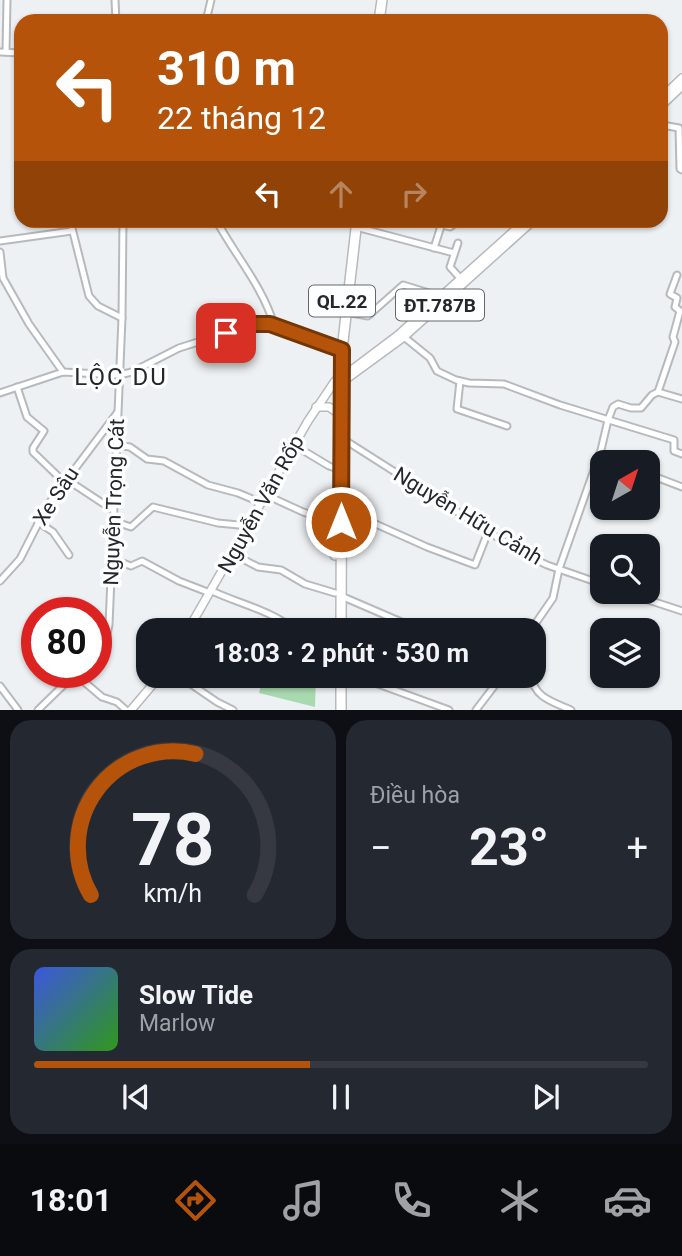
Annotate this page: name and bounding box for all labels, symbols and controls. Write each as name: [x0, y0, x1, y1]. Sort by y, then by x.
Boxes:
text: 310 m: [157, 40, 296, 97]
icon: left: [42, 42, 133, 133]
text: 22 tháng 12: [157, 99, 326, 137]
icon: left: [249, 175, 287, 213]
icon: ahead: [322, 175, 360, 213]
icon: right: [395, 175, 433, 213]
road number: QL.22: [309, 286, 375, 316]
road number: ĐT.787B: [396, 290, 484, 320]
pin: [196, 303, 256, 363]
icon: arrive: [207, 314, 245, 352]
district label: LỘC DU: [74, 363, 168, 391]
street label: Nguyễn Trọng Cát: [99, 418, 129, 586]
street label: Nguyễn Văn Rốp: [213, 431, 309, 577]
north arrow: [590, 450, 660, 520]
map controls: [590, 450, 660, 688]
street label: Xe Sâu: [28, 462, 84, 530]
street label: Nguyễn Hữu Cảnh: [389, 462, 547, 570]
position arrow: [304, 485, 378, 559]
button: search: [590, 534, 660, 604]
speed limit sign: 80: [21, 597, 112, 688]
button: layers: [590, 618, 660, 688]
text: 18:03 · 2 phút · 530 m: [213, 638, 469, 668]
text: Điều hòa: [370, 782, 460, 809]
text: 78: [131, 798, 215, 884]
text: 23°: [469, 817, 549, 878]
text: −: [370, 826, 392, 870]
text: +: [626, 826, 648, 870]
text: km/h: [144, 879, 202, 908]
text: Slow Tide: [139, 980, 253, 1010]
text: Marlow: [139, 1010, 215, 1037]
icon: previous: [117, 1078, 155, 1116]
icon: pause: [322, 1078, 360, 1116]
icon: next: [527, 1078, 565, 1116]
icon: directions: [171, 1176, 220, 1225]
icon: music: [279, 1176, 328, 1225]
icon: phone: [387, 1176, 436, 1225]
icon: climate: [495, 1176, 544, 1225]
icon: car: [603, 1176, 652, 1225]
text: 18:01: [30, 1181, 112, 1219]

